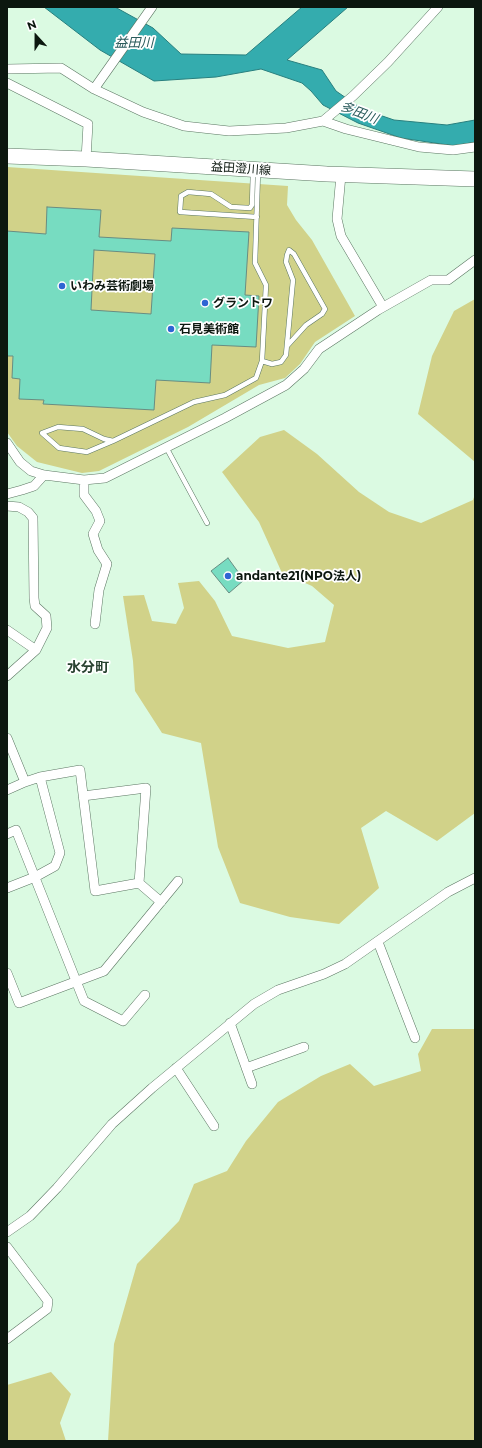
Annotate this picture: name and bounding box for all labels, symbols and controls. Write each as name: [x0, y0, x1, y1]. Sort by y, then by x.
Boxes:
north arrow: [16, 16, 56, 56]
text: N: [25, 17, 38, 33]
water label: 益田川: [115, 35, 153, 51]
water label: 多田川: [338, 99, 380, 127]
street label: 益田澄川線: [211, 160, 271, 178]
place label: いわみ芸術劇場: [70, 279, 154, 293]
marker: いわみ芸術劇場: [57, 281, 67, 291]
place label: グラントワ: [213, 296, 273, 310]
marker: グラントワ: [200, 298, 210, 308]
place label: 石見美術館: [179, 322, 239, 336]
marker: 石見美術館: [166, 324, 176, 334]
place label: andante21(NPO法人): [236, 569, 361, 583]
marker: andante21(NPO法人): [223, 571, 233, 581]
district label: 水分町: [67, 660, 109, 676]

